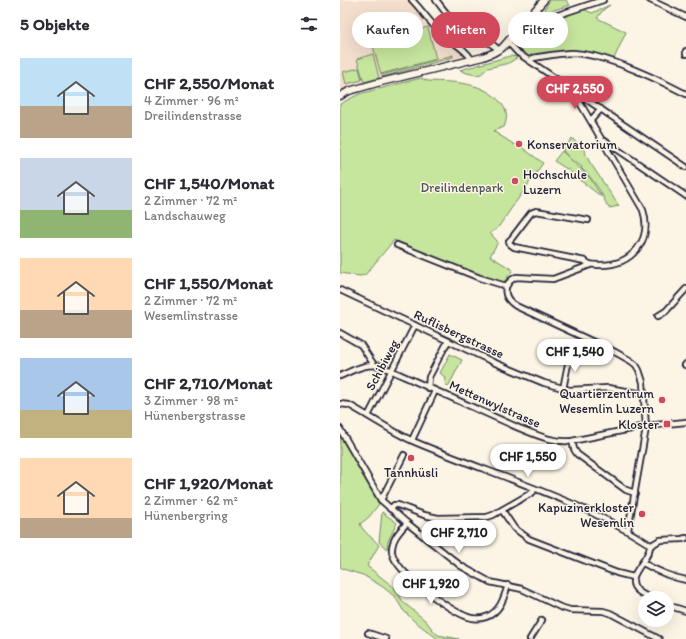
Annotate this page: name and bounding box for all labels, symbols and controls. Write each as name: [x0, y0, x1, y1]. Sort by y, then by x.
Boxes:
chip: Kaufen: [352, 12, 423, 48]
chip: Mieten: [431, 12, 500, 48]
chip: Filter: [508, 12, 568, 48]
icon: filters: [298, 13, 320, 35]
text: 5 Objekte: [20, 14, 89, 34]
text: CHF 2,550/Monat: [144, 73, 274, 93]
icon: home: [52, 74, 100, 122]
pin: CHF 2,550: [529, 76, 621, 110]
text: CHF 2,550: [546, 81, 604, 96]
text: 4 Zimmer · 96 m²: [144, 93, 239, 108]
text: Dreilindenstrasse: [144, 108, 242, 123]
place label: Konservatorium: [527, 137, 617, 152]
marker: Konservatorium: [514, 139, 524, 149]
place label: Hochschule Luzern: [523, 167, 587, 197]
text: CHF 1,540/Monat: [144, 173, 274, 193]
icon: home: [52, 174, 100, 222]
marker: Hochschule Luzern: [510, 176, 520, 186]
park label: Dreilindenpark: [421, 180, 504, 195]
text: 2 Zimmer · 72 m²: [144, 193, 237, 208]
text: Landschauweg: [144, 208, 226, 223]
text: CHF 1,550/Monat: [144, 273, 273, 293]
icon: home: [52, 274, 100, 322]
text: 2 Zimmer · 72 m²: [144, 293, 237, 308]
street label: Ruflisbergstrasse: [412, 307, 506, 361]
text: Wesemlinstrasse: [144, 308, 238, 323]
street label: Schibiweg: [362, 337, 402, 393]
pin: CHF 1,540: [529, 339, 621, 373]
text: CHF 1,540: [546, 344, 604, 359]
text: CHF 2,710/Monat: [144, 373, 272, 393]
icon: home: [52, 374, 100, 422]
street label: Mettenwylstrasse: [447, 377, 543, 431]
place label: Quartierzentrum Wesemlin Luzern: [559, 386, 655, 416]
text: 3 Zimmer · 98 m²: [144, 393, 238, 408]
marker: Quartierzentrum Wesemlin Luzern: [657, 395, 667, 405]
text: Hünenbergstrasse: [144, 408, 246, 423]
place label: Kloster: [618, 417, 660, 432]
marker: Kloster: [662, 419, 672, 429]
pin: CHF 1,550: [482, 444, 574, 478]
text: CHF 1,550: [499, 449, 557, 464]
marker: Tannhüsli: [406, 453, 416, 463]
place label: Tannhüsli: [384, 465, 438, 480]
text: CHF 1,920/Monat: [144, 473, 273, 493]
icon: home: [52, 474, 100, 522]
text: 2 Zimmer · 62 m²: [144, 493, 238, 508]
place label: Kapuzinerkloster Wesemlin: [538, 500, 635, 530]
text: Hünenbergring: [144, 508, 228, 523]
marker: Kapuzinerkloster Wesemlin: [637, 509, 647, 519]
pin: CHF 2,710: [413, 520, 505, 554]
text: CHF 2,710: [430, 525, 488, 540]
pin: CHF 1,920: [385, 571, 477, 605]
text: CHF 1,920: [402, 576, 460, 591]
map controls: [638, 591, 674, 627]
button: layers: [638, 591, 674, 627]

